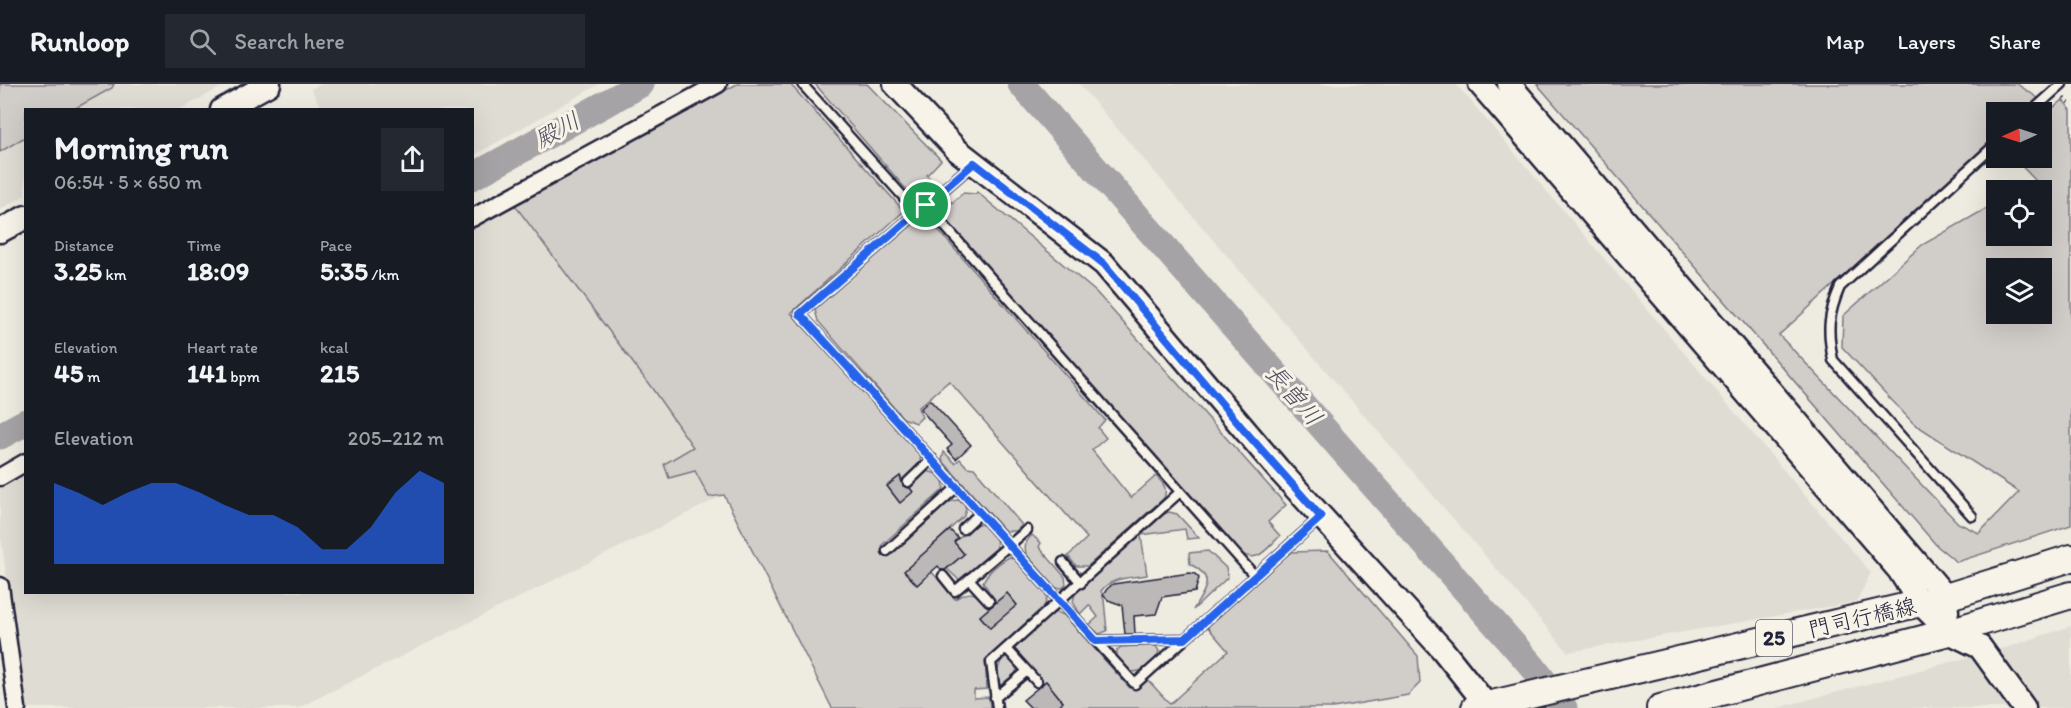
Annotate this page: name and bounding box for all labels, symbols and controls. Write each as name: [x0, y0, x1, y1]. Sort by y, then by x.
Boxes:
search box: [165, 14, 585, 68]
text: Runloop: [30, 24, 129, 58]
icon: search: [186, 25, 219, 58]
text: Search here: [234, 28, 345, 55]
text: Map: [1826, 29, 1865, 54]
text: Layers: [1898, 29, 1956, 54]
text: Share: [1989, 29, 2041, 54]
north arrow: [1986, 102, 2052, 168]
map controls: [1986, 102, 2052, 324]
water label: 殿川: [529, 105, 585, 154]
text: Morning run: [54, 128, 229, 167]
button: share: [381, 128, 444, 191]
text: 06:54 · 5 × 650 m: [54, 170, 202, 194]
pin: [900, 179, 951, 230]
button: locate: [1986, 180, 2052, 246]
icon: arrive: [909, 188, 942, 221]
text: Distance: [54, 236, 114, 255]
text: Time: [187, 236, 221, 255]
text: Pace: [320, 236, 352, 255]
text: 3.25: [54, 255, 102, 287]
text: 18:09: [187, 255, 249, 287]
text: 5:35: [320, 255, 368, 287]
button: layers: [1986, 258, 2052, 324]
text: km: [102, 265, 127, 284]
text: /km: [368, 265, 399, 284]
text: Elevation: [54, 338, 118, 357]
text: Heart rate: [187, 338, 258, 357]
text: kcal: [320, 338, 348, 357]
text: 45: [54, 357, 83, 389]
text: 141: [187, 357, 227, 389]
text: 215: [320, 357, 359, 389]
water label: 長曽川: [1260, 358, 1329, 431]
text: m: [83, 367, 100, 386]
text: bpm: [227, 367, 260, 386]
text: Elevation: [54, 426, 133, 450]
text: 205–212 m: [348, 426, 444, 450]
street label: 門司行橋線: [1805, 592, 1919, 643]
road number: 25: [1756, 620, 1792, 656]

